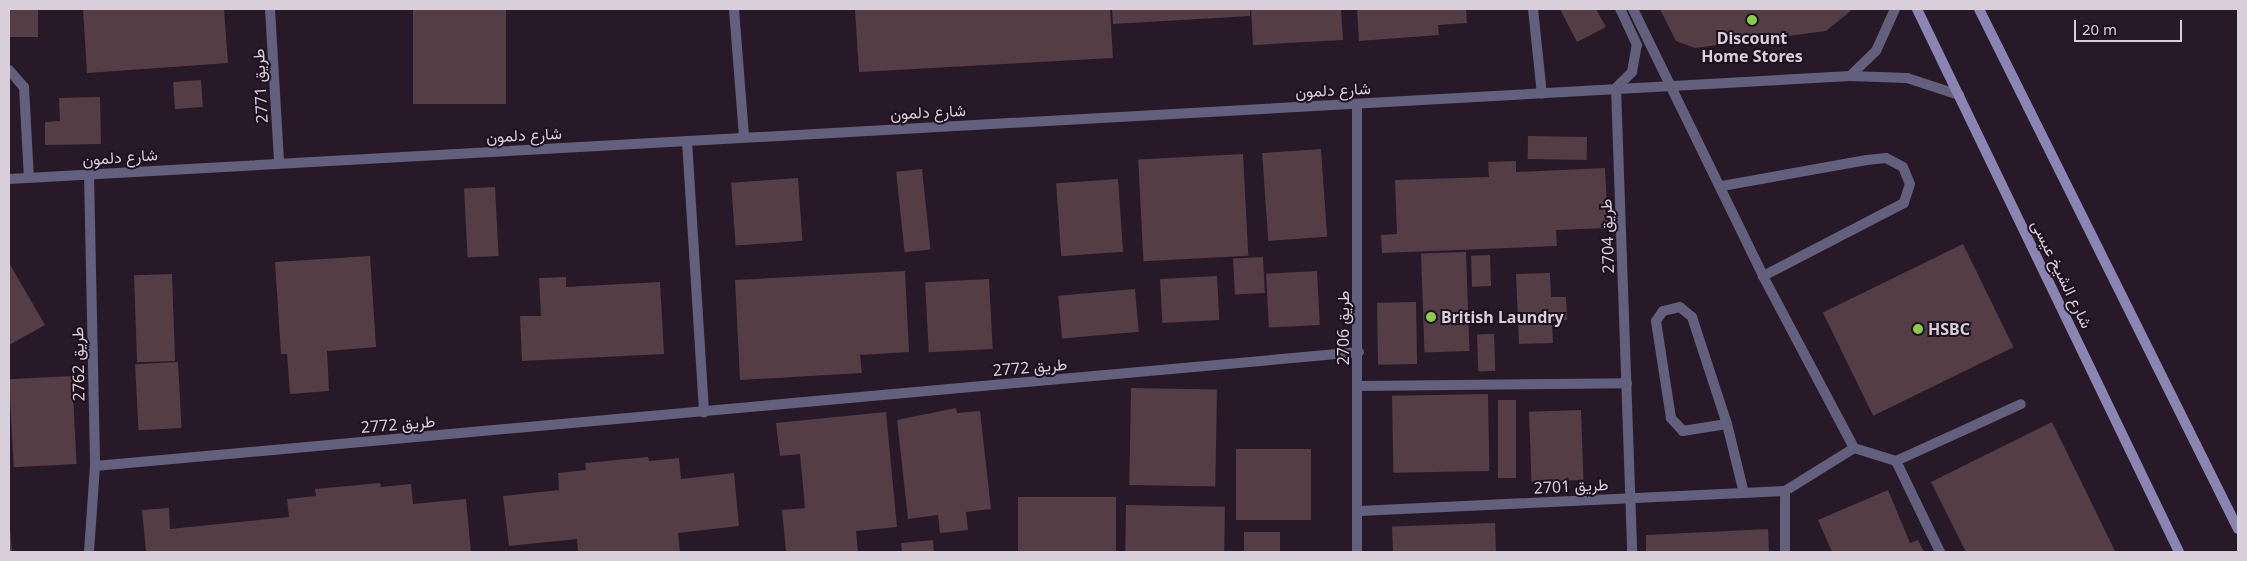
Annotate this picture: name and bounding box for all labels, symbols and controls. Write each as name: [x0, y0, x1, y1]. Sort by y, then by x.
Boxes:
scale bar: [2077, 10, 2184, 42]
marker: Discount Home Stores: [1746, 14, 1758, 26]
text: 20 m: [2082, 19, 2117, 39]
place label: Discount Home Stores: [1701, 28, 1803, 66]
street label: طريق 2771: [248, 48, 272, 124]
street label: شارع دلمون: [1295, 78, 1371, 102]
street label: شارع دلمون: [890, 100, 966, 124]
street label: شارع دلمون: [486, 123, 562, 147]
street label: شارع دلمون: [82, 145, 158, 169]
street label: طريق 2704: [1596, 198, 1618, 274]
street label: شارع الشيخ عيسى: [2027, 217, 2097, 331]
street label: طريق 2706: [1333, 291, 1353, 365]
place label: British Laundry: [1441, 307, 1564, 327]
marker: British Laundry: [1425, 311, 1437, 323]
place label: HSBC: [1928, 319, 1970, 339]
marker: HSBC: [1912, 323, 1924, 335]
street label: طريق 2762: [68, 326, 88, 402]
street label: طريق 2772: [992, 354, 1068, 380]
street label: طريق 2772: [360, 411, 436, 437]
street label: طريق 2701: [1533, 474, 1609, 498]

